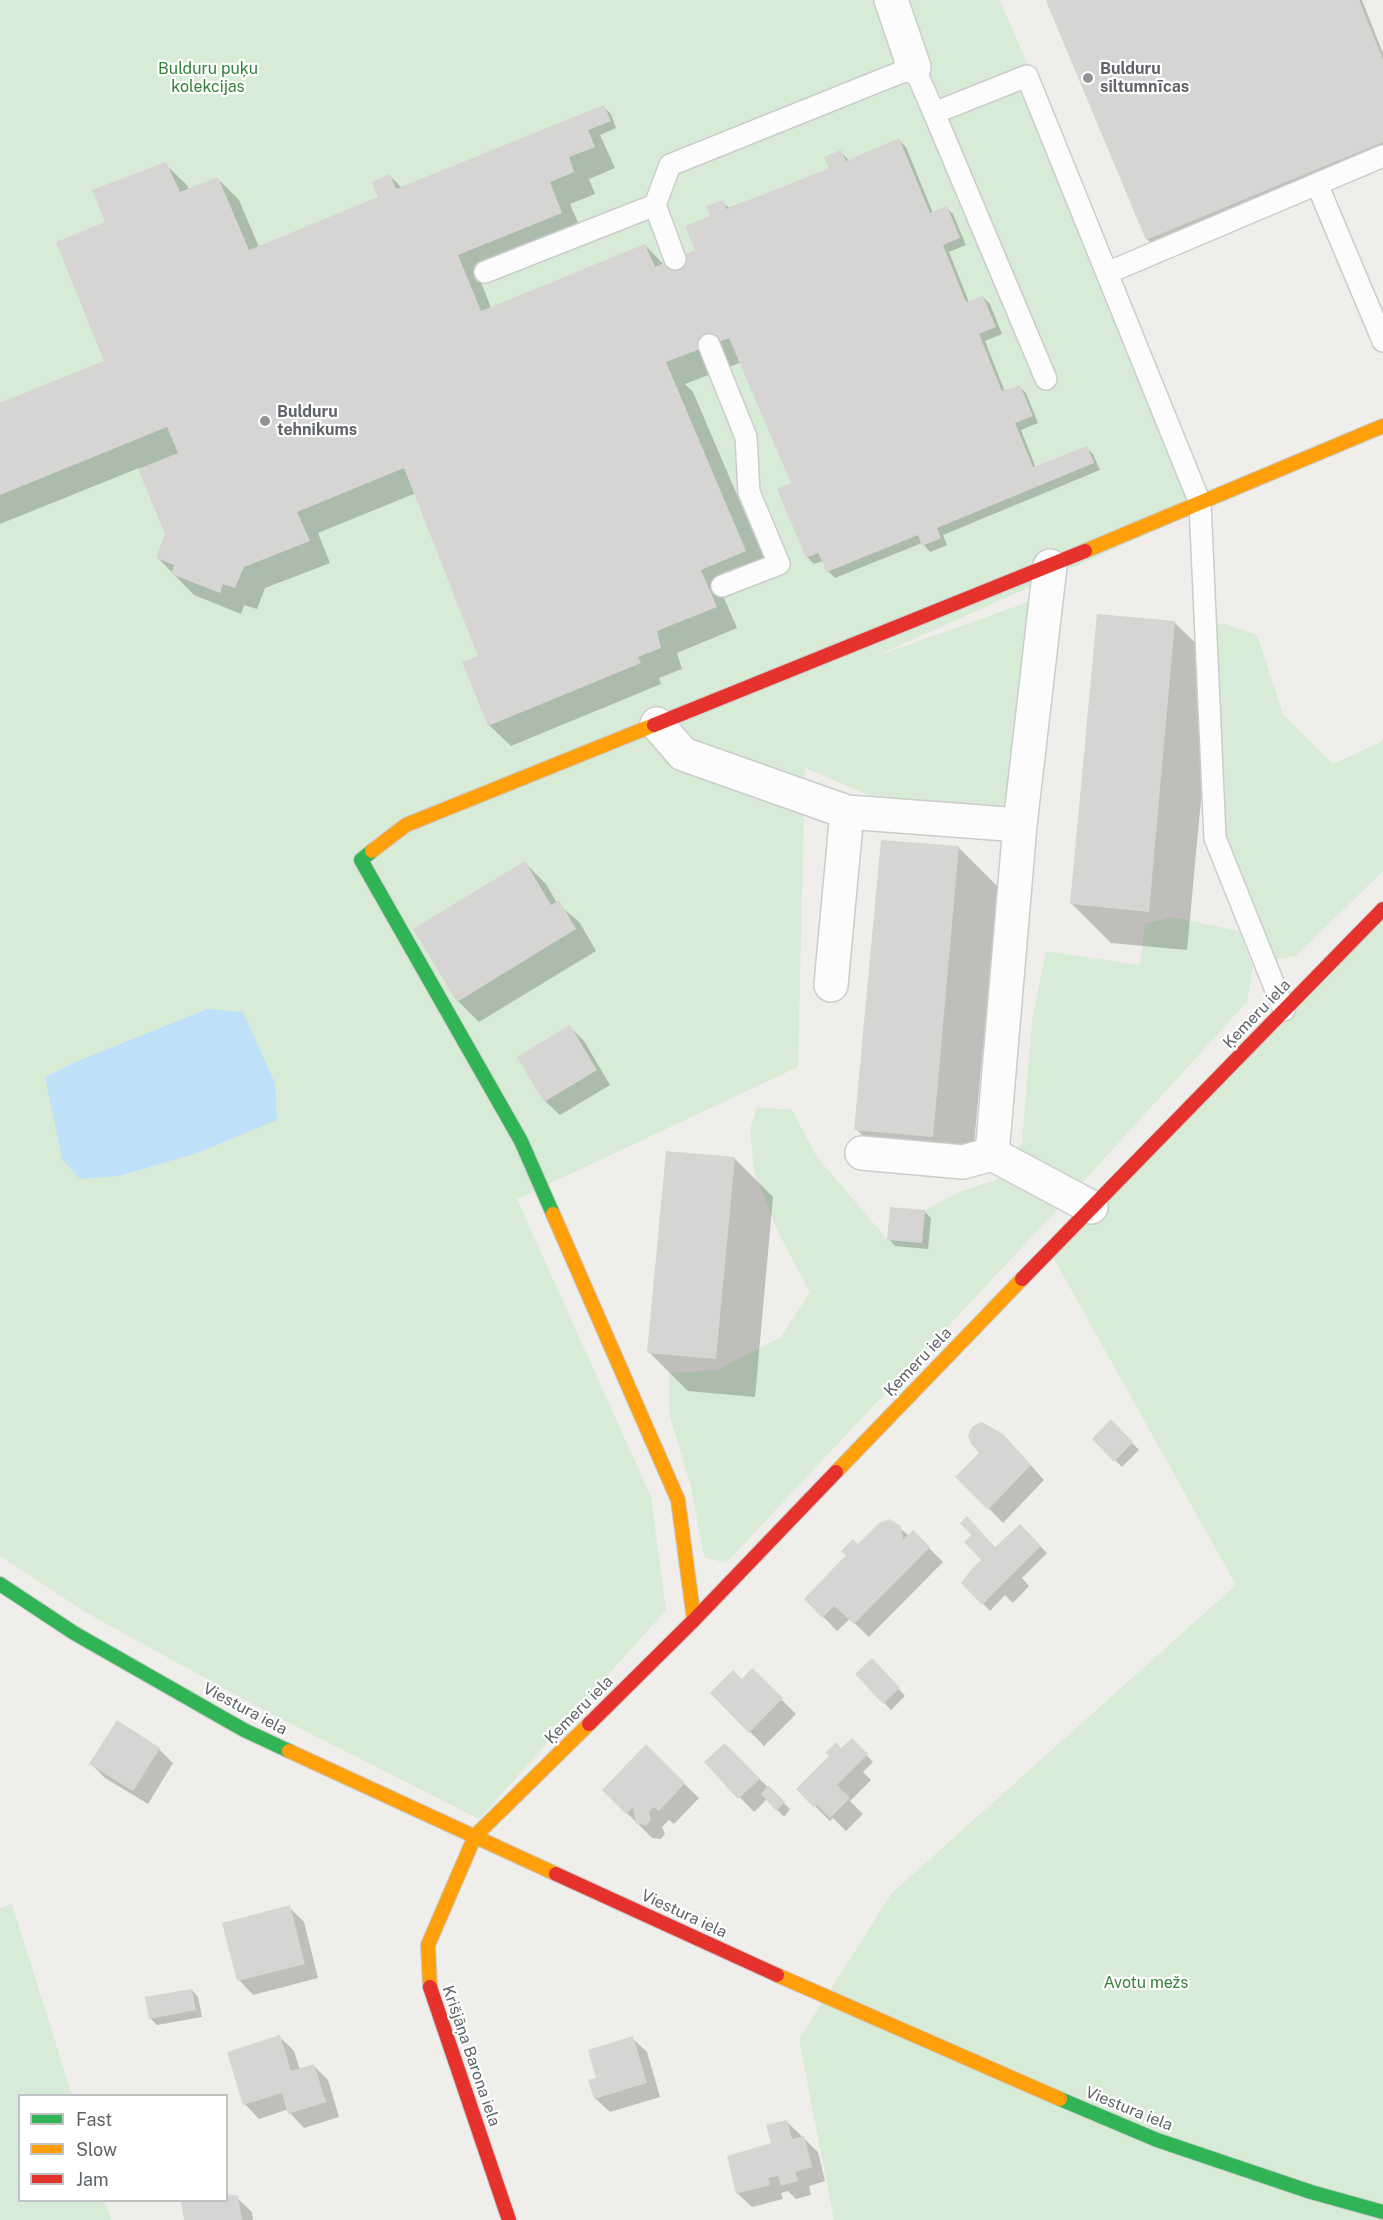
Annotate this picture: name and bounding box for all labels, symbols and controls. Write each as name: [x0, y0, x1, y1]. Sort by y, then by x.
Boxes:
park label: Bulduru puķu kolekcijas: [158, 59, 258, 97]
place label: Bulduru siltumnīcas: [1100, 59, 1189, 97]
marker: Bulduru siltumnīcas: [1081, 71, 1095, 85]
place label: Bulduru tehnikums: [277, 402, 357, 440]
marker: Bulduru tehnikums: [258, 414, 272, 428]
street label: Ķemeru iela: [1219, 976, 1295, 1052]
street label: Ķemeru iela: [880, 1324, 956, 1400]
street label: Ķemeru iela: [541, 1672, 617, 1748]
street label: Viestura iela: [200, 1679, 290, 1739]
street label: Viestura iela: [638, 1886, 730, 1942]
park label: Avotu mežs: [1104, 1973, 1188, 1993]
street label: Krišjāņa Barona iela: [438, 1983, 504, 2129]
street label: Viestura iela: [1083, 2083, 1175, 2135]
legend: [18, 2094, 228, 2202]
text: Fast: [76, 2109, 112, 2130]
text: Slow: [76, 2139, 117, 2160]
text: Jam: [76, 2169, 109, 2190]

